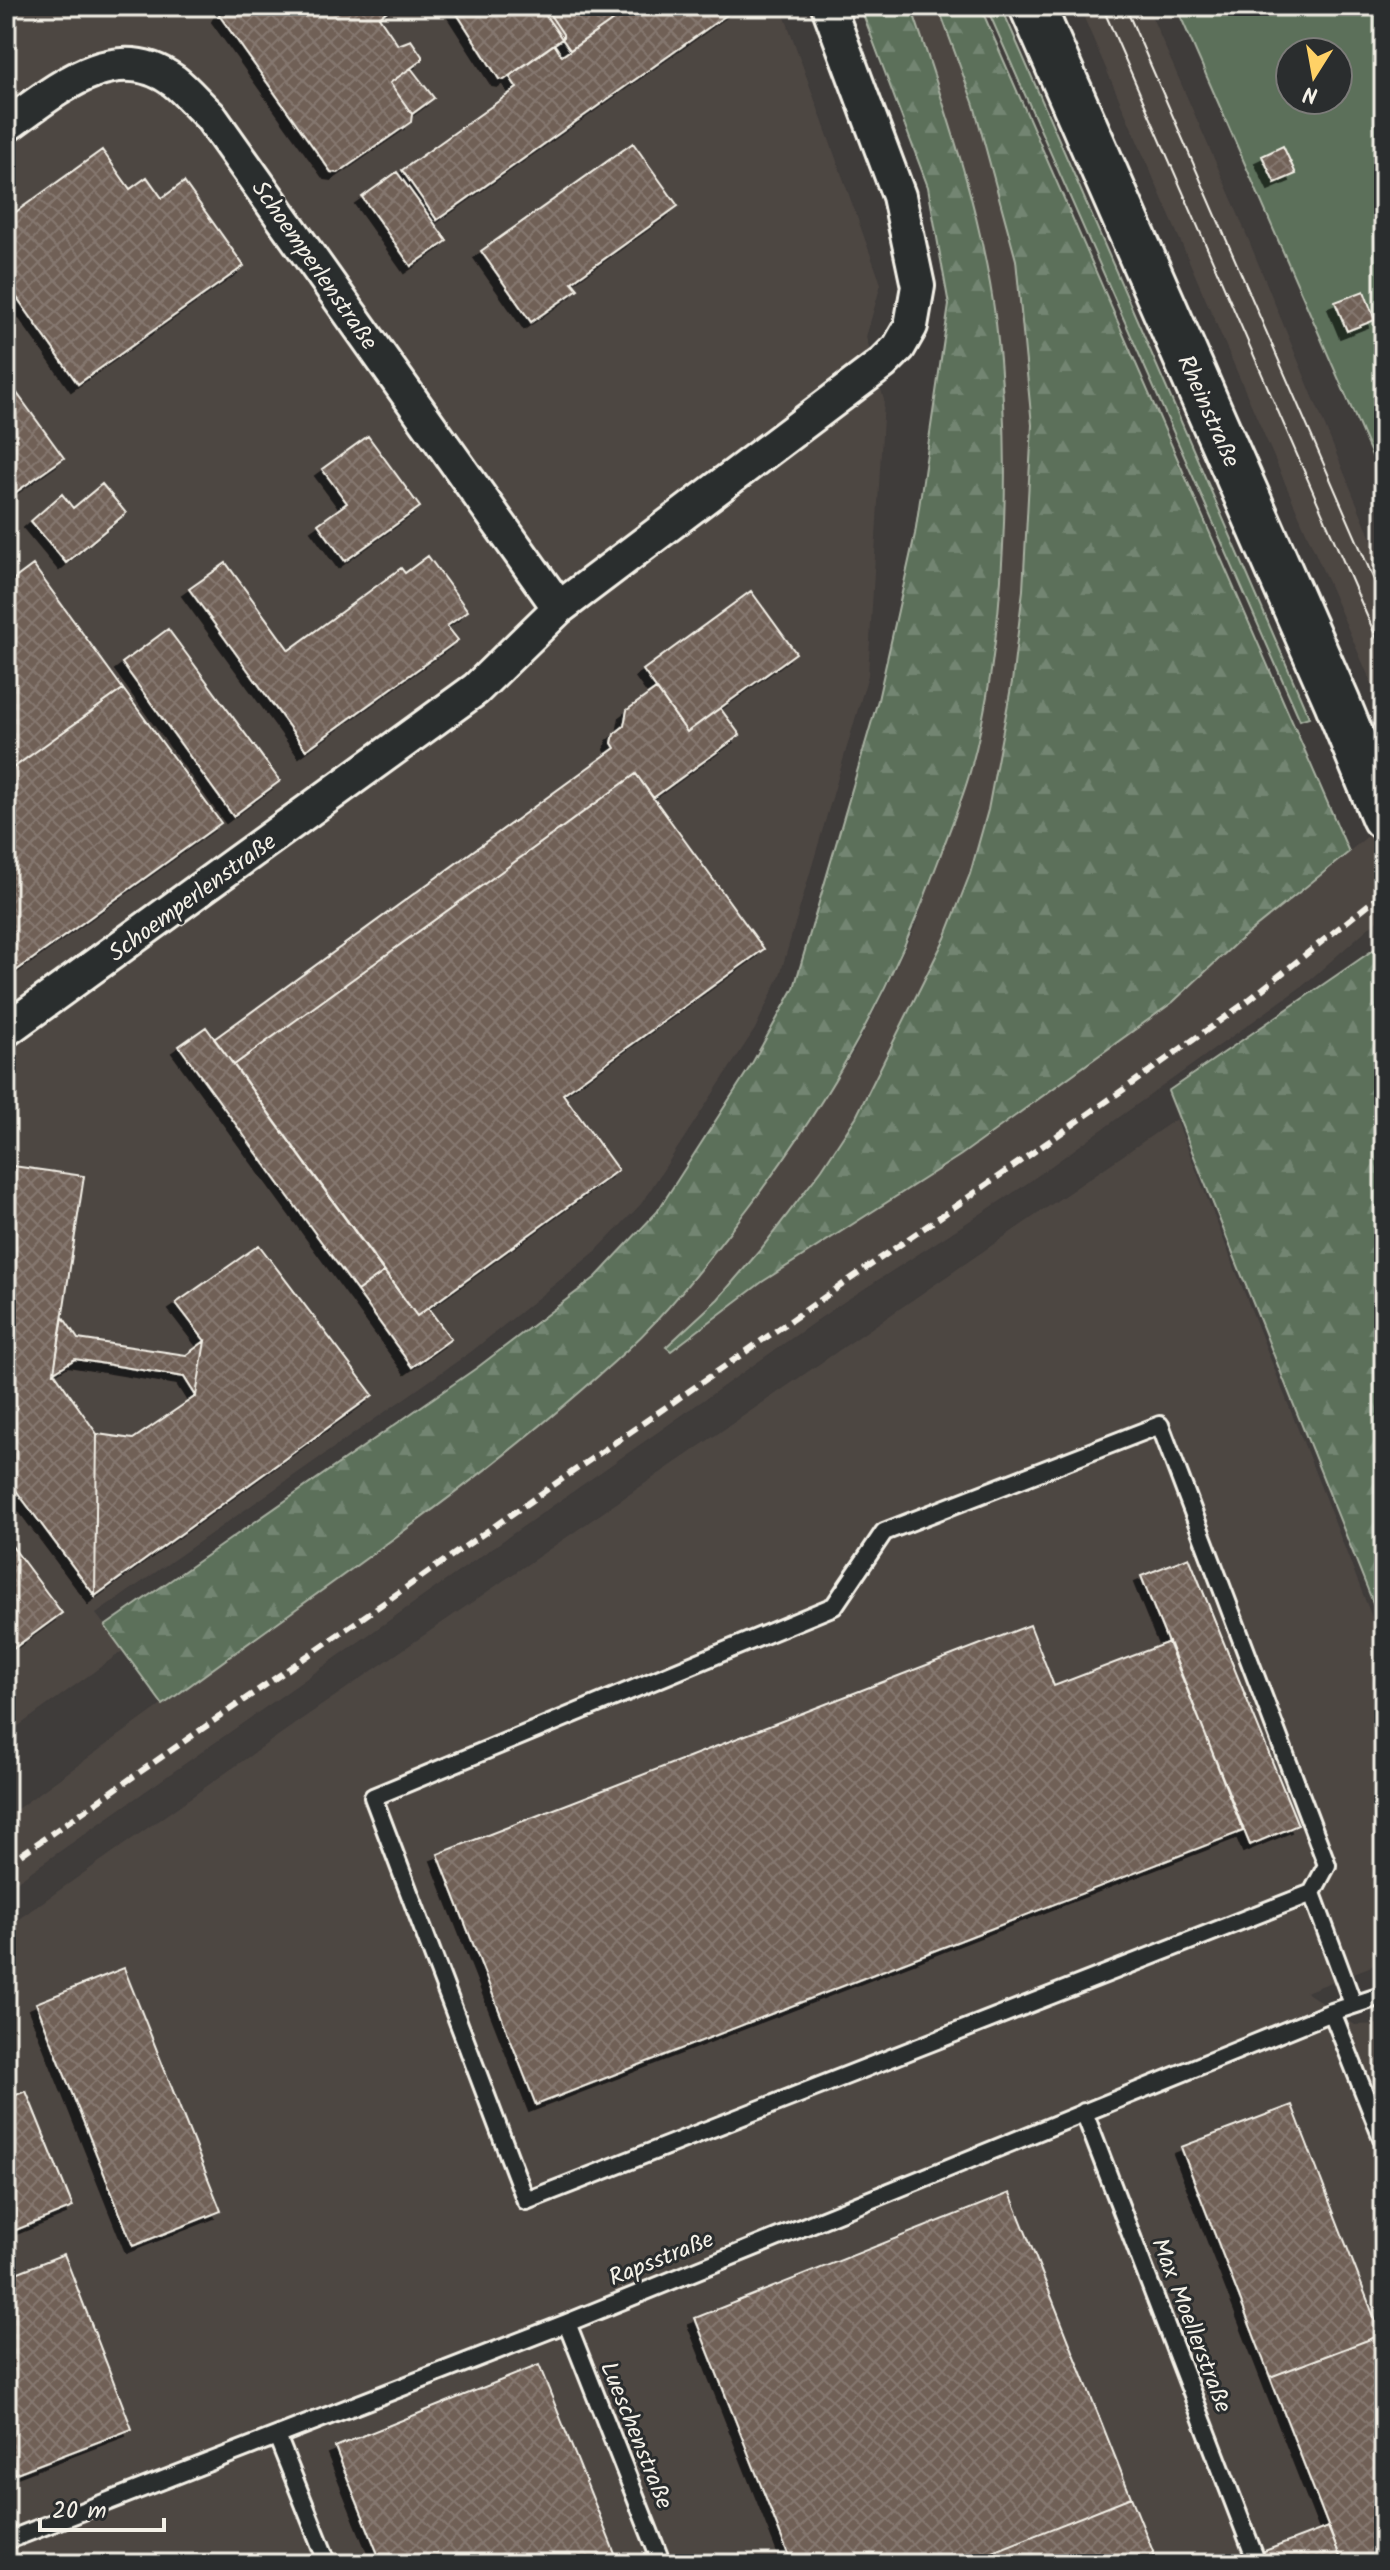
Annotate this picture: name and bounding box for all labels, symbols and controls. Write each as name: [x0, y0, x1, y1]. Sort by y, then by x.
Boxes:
north arrow: [1274, 36, 1354, 116]
text: N: [1300, 75, 1321, 112]
street label: Schoemperlenstraße: [240, 173, 387, 359]
street label: Rheinstraße: [1165, 349, 1250, 474]
street label: Schoemperlenstraße: [100, 823, 286, 973]
street label: Rapsstraße: [603, 2221, 720, 2298]
street label: Max Moellerstraße: [1139, 2232, 1242, 2419]
street label: Lueschenstraße: [588, 2356, 683, 2516]
scale bar: [40, 2482, 164, 2532]
text: 20 m: [52, 2492, 107, 2531]

